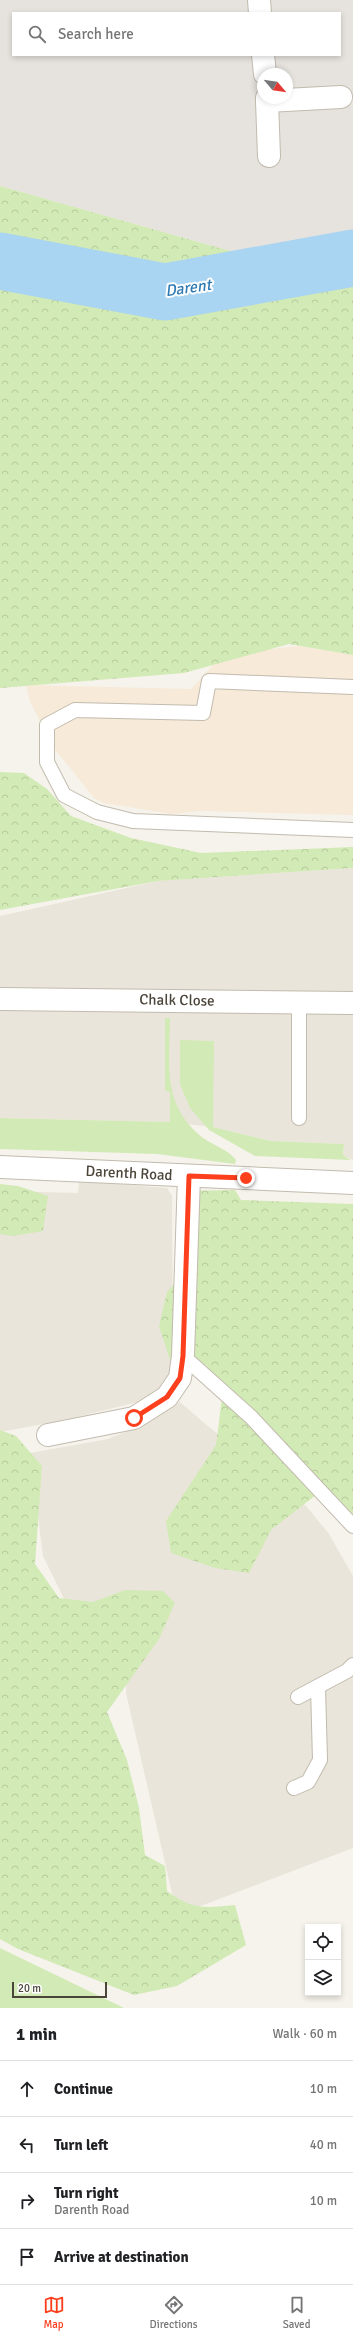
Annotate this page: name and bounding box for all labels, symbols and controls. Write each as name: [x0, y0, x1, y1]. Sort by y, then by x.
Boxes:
search box: [12, 12, 341, 56]
icon: search: [26, 23, 48, 45]
text: Search here: [58, 25, 134, 43]
north arrow: [257, 68, 293, 104]
water label: Darent: [164, 275, 215, 301]
street label: Chalk Close: [139, 990, 215, 1010]
street label: Darenth Road: [85, 1162, 173, 1184]
route end: [237, 1169, 255, 1187]
route start: [125, 1409, 143, 1427]
map controls: [305, 1924, 341, 1996]
button: locate: [305, 1924, 341, 1960]
button: layers: [305, 1960, 341, 1996]
scale bar: [12, 1980, 107, 1999]
text: 20 m: [18, 1982, 41, 1995]
text: 1 min: [16, 2024, 57, 2045]
text: Walk · 60 m: [273, 2026, 337, 2042]
icon: ahead: [16, 2078, 38, 2100]
text: Continue: [54, 2080, 113, 2098]
text: 10 m: [310, 2081, 337, 2097]
icon: left: [16, 2134, 38, 2156]
text: Turn left: [54, 2136, 108, 2154]
text: 40 m: [310, 2137, 337, 2153]
text: Turn right: [54, 2184, 119, 2202]
icon: right: [16, 2190, 38, 2212]
text: 10 m: [310, 2193, 337, 2209]
text: Darenth Road: [54, 2202, 129, 2218]
icon: arrive: [16, 2246, 38, 2268]
text: Arrive at destination: [54, 2248, 189, 2266]
tab: Map: [43, 2294, 65, 2331]
tab: Directions: [150, 2294, 198, 2331]
tab: Saved: [283, 2294, 310, 2331]

